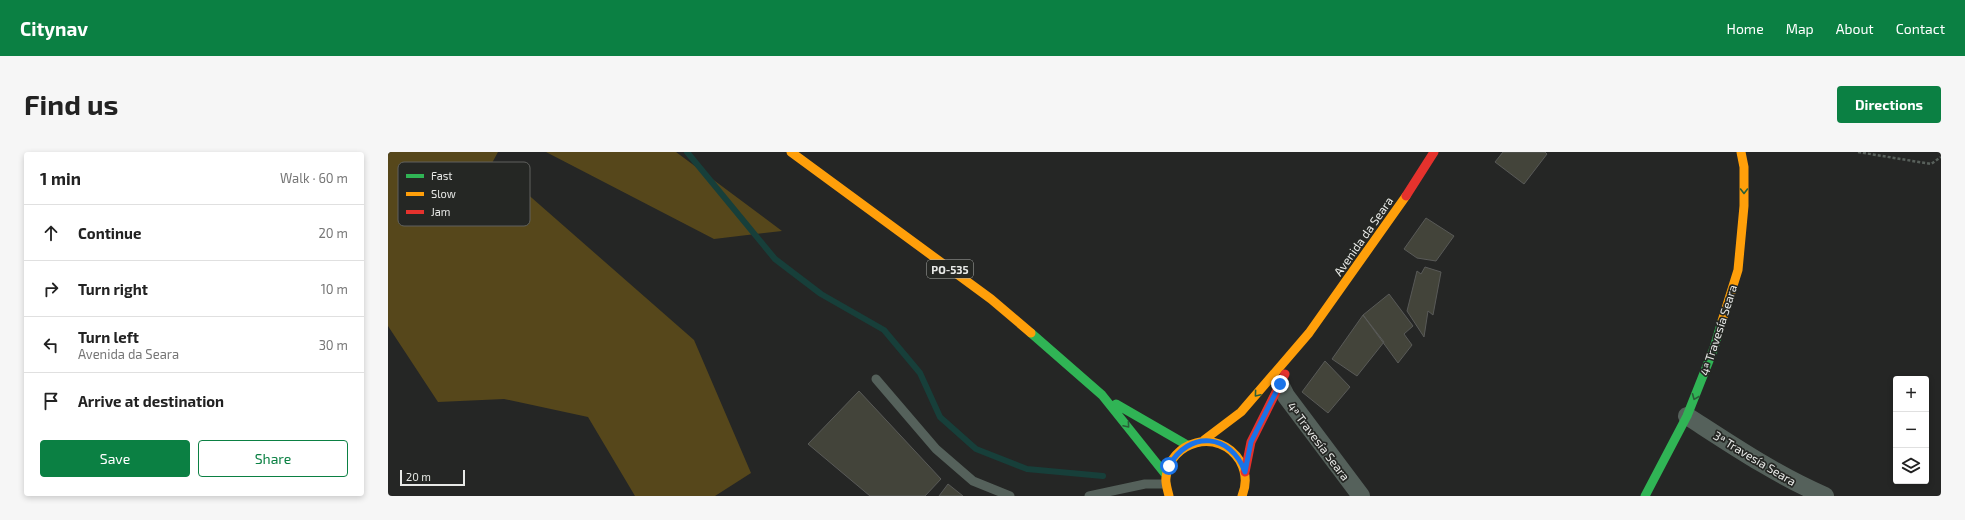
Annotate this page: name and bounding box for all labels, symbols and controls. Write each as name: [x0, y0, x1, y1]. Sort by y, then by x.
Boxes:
text: Citynav: [20, 17, 88, 40]
text: Home: [1727, 20, 1764, 37]
text: Map: [1786, 20, 1814, 37]
text: About: [1836, 20, 1874, 37]
text: Contact: [1896, 20, 1945, 37]
button: Directions: [1837, 86, 1941, 123]
text: Find us: [24, 87, 118, 121]
legend: [398, 162, 530, 226]
text: 1 min: [40, 168, 81, 188]
text: Fast: [431, 169, 453, 182]
text: Walk · 60 m: [280, 170, 348, 186]
text: Slow: [431, 187, 456, 200]
one-way arrow: [1740, 188, 1748, 194]
street label: Avenida da Seara: [1330, 194, 1396, 278]
text: Jam: [431, 205, 450, 218]
icon: ahead: [40, 222, 62, 244]
text: Continue: [78, 224, 141, 242]
text: 20 m: [319, 225, 348, 241]
road number: PO-535: [927, 260, 973, 278]
icon: right: [40, 278, 62, 300]
text: Turn right: [78, 280, 148, 298]
text: 10 m: [321, 281, 348, 297]
street label: 4ª Travesía Seara: [1697, 283, 1739, 377]
text: Turn left: [78, 328, 139, 346]
icon: left: [40, 334, 62, 356]
text: 30 m: [319, 337, 348, 353]
text: Avenida da Seara: [78, 346, 179, 362]
route end: [1271, 375, 1289, 393]
map controls: [1893, 376, 1929, 484]
button: +: [1893, 376, 1929, 412]
icon: arrive: [40, 390, 62, 412]
one-way arrow: [1254, 390, 1261, 397]
text: Arrive at destination: [78, 392, 224, 410]
one-way arrow: [1691, 394, 1699, 401]
street label: 4ª Travesía Seara: [1285, 399, 1353, 483]
button: −: [1893, 412, 1929, 448]
one-way arrow: [1122, 421, 1129, 428]
street label: 3ª Travesía Seara: [1711, 428, 1799, 488]
button: Save: [40, 440, 190, 477]
button: Share: [198, 440, 348, 477]
button: layers: [1893, 448, 1929, 484]
route start: [1160, 457, 1178, 475]
scale bar: [400, 468, 465, 487]
text: 20 m: [406, 470, 431, 483]

